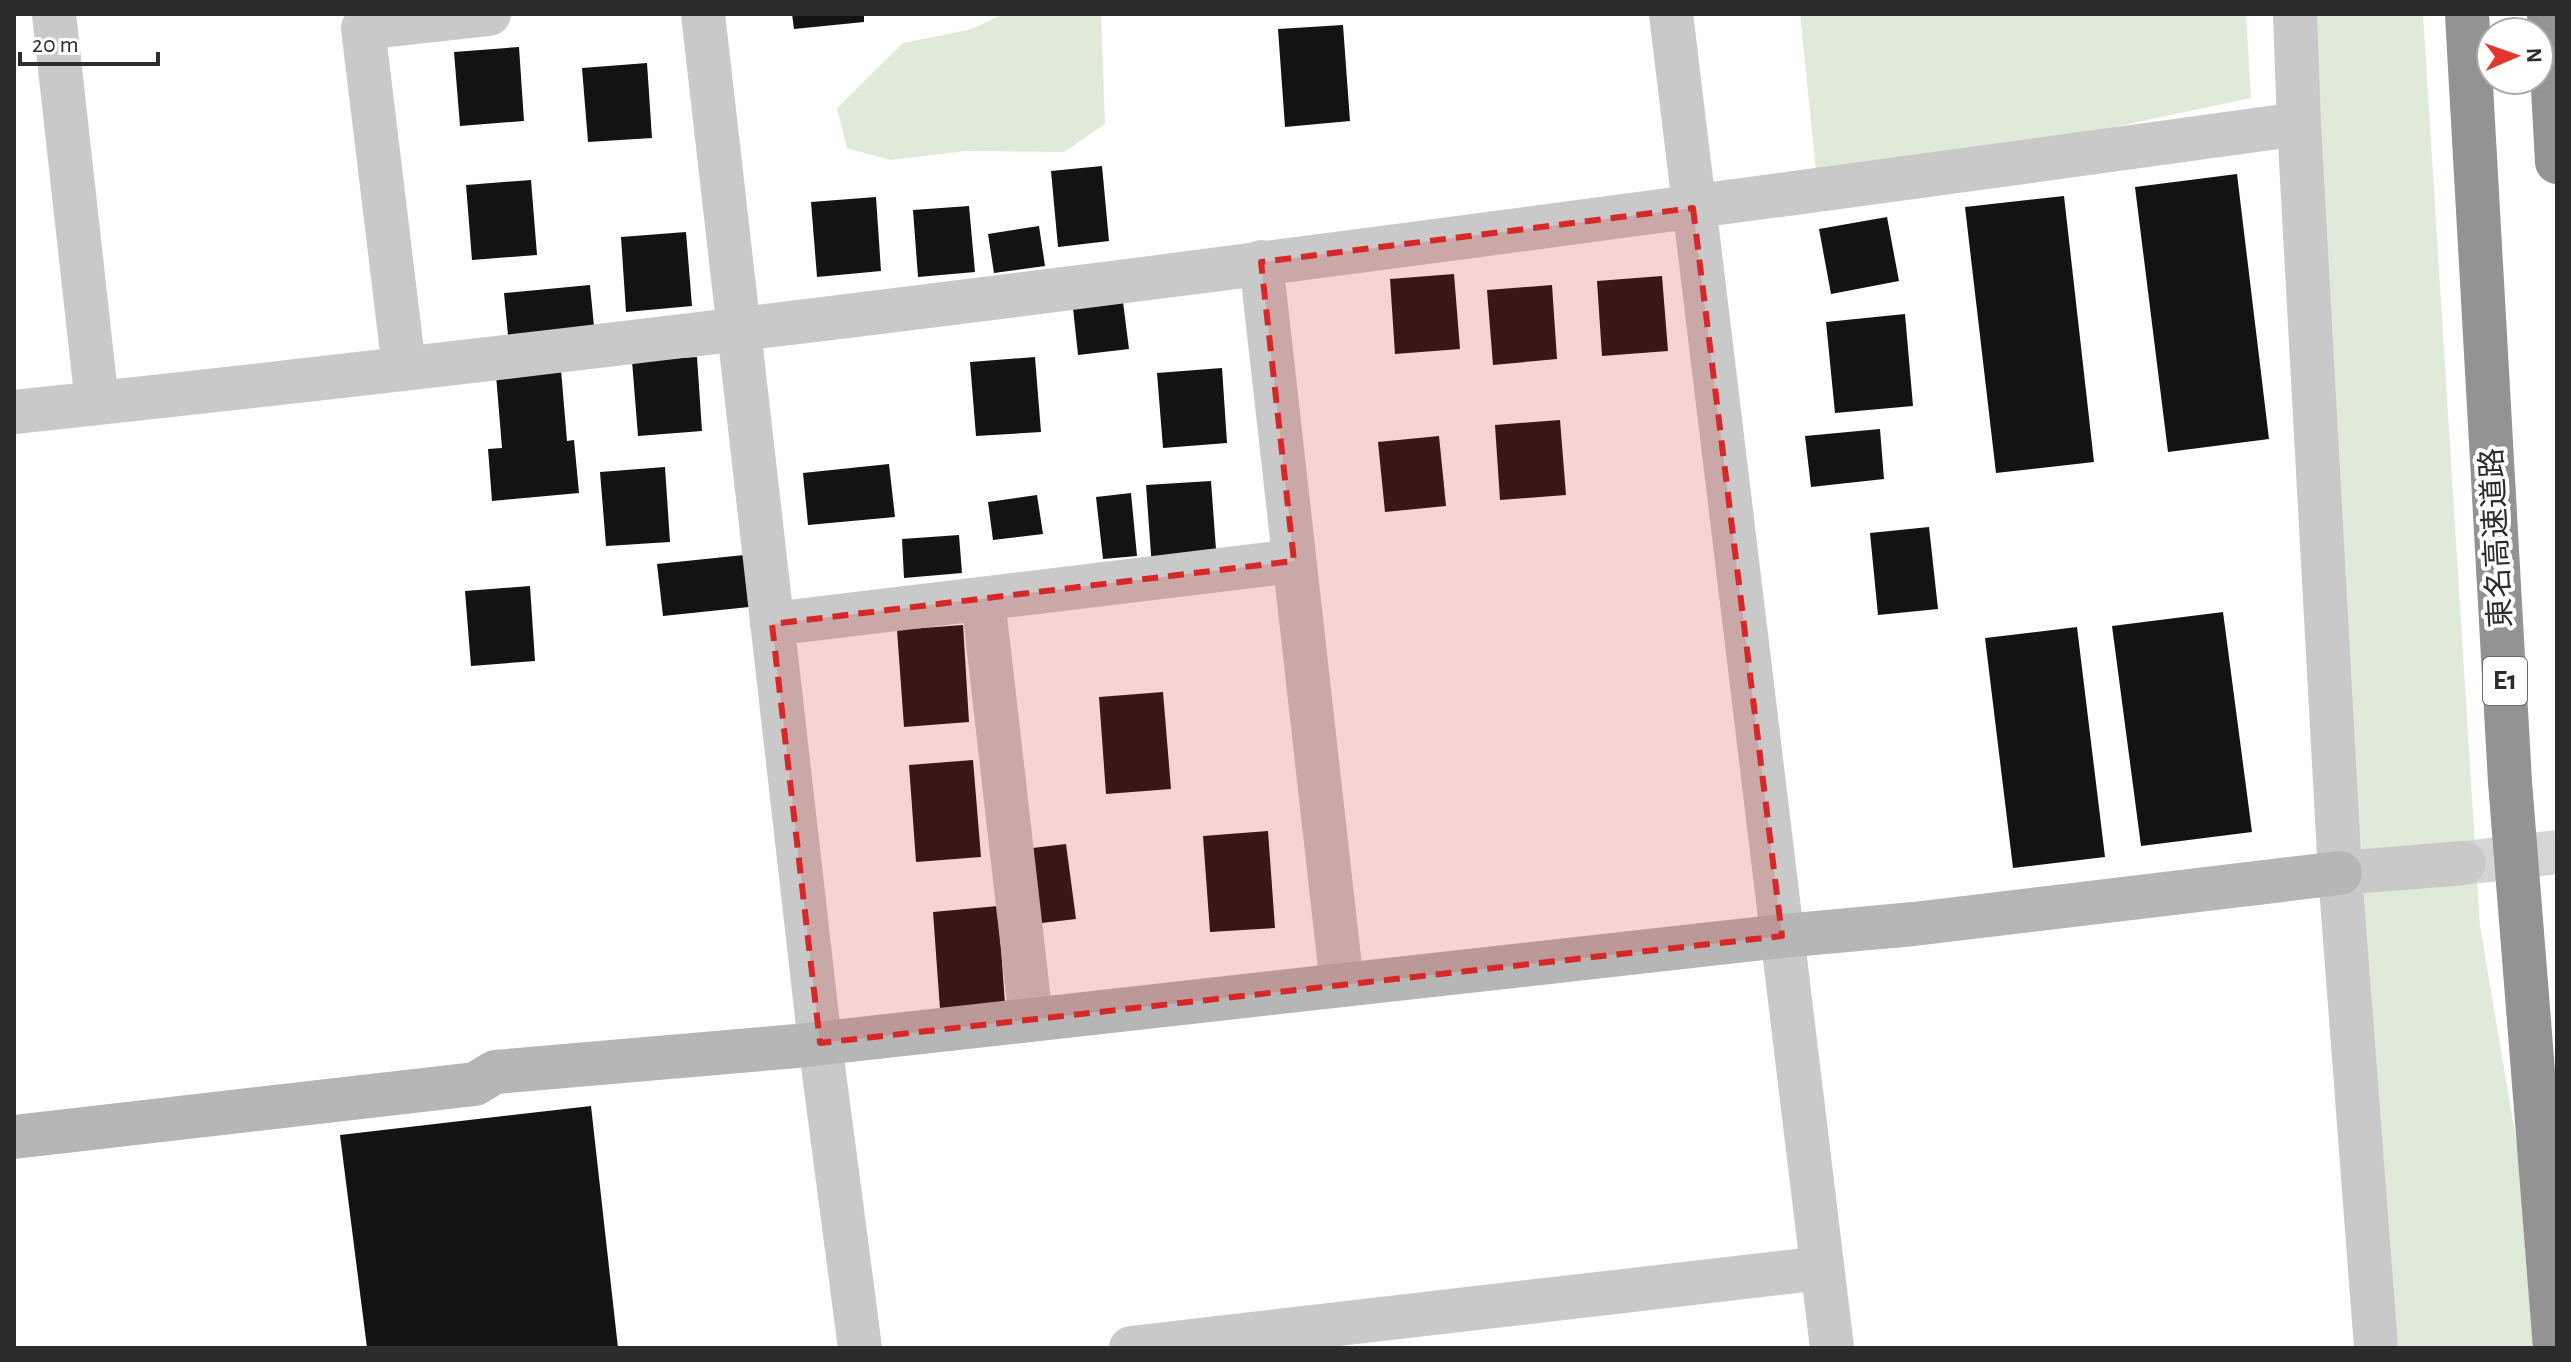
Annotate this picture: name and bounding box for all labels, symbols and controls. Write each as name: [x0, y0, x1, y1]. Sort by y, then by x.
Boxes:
scale bar: [20, 16, 158, 66]
north arrow: [2475, 16, 2555, 96]
text: 20 m: [32, 33, 79, 57]
text: N: [2523, 47, 2545, 63]
street label: 東名高速道路: [2475, 447, 2517, 629]
road number: E1: [2483, 657, 2527, 705]

